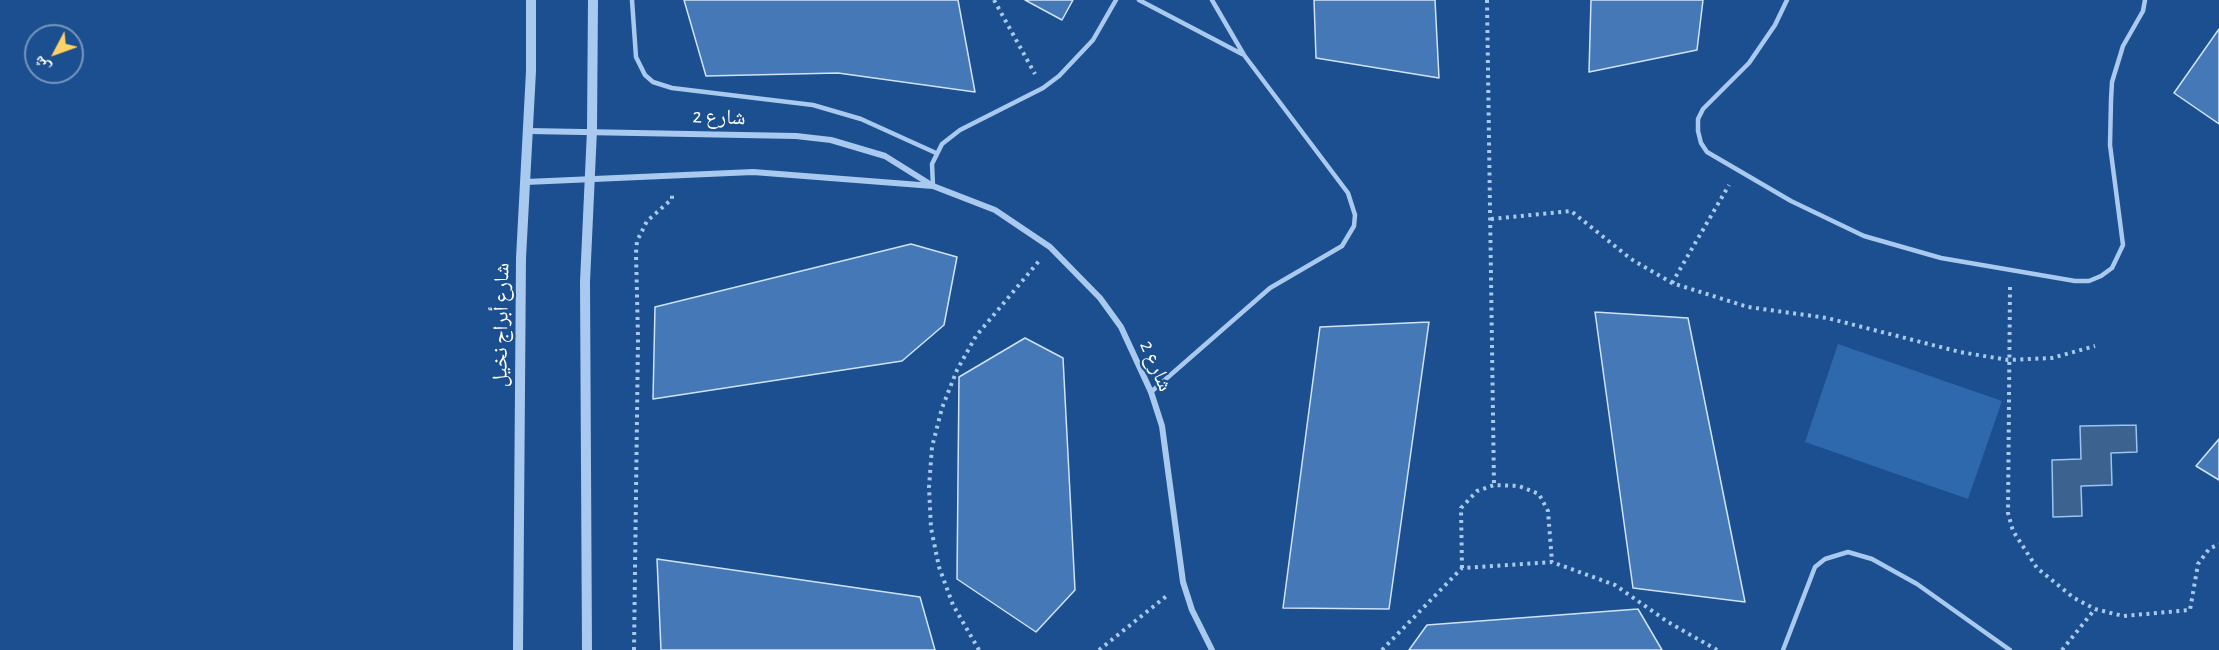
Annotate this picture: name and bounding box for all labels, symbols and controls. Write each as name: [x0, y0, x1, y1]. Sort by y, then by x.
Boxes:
north arrow: [24, 24, 84, 84]
text: ش: [30, 53, 54, 76]
street label: شارع 2: [692, 103, 746, 131]
street label: شارع أبراج نخيل: [487, 263, 515, 387]
street label: شارع 2: [1134, 337, 1178, 395]

